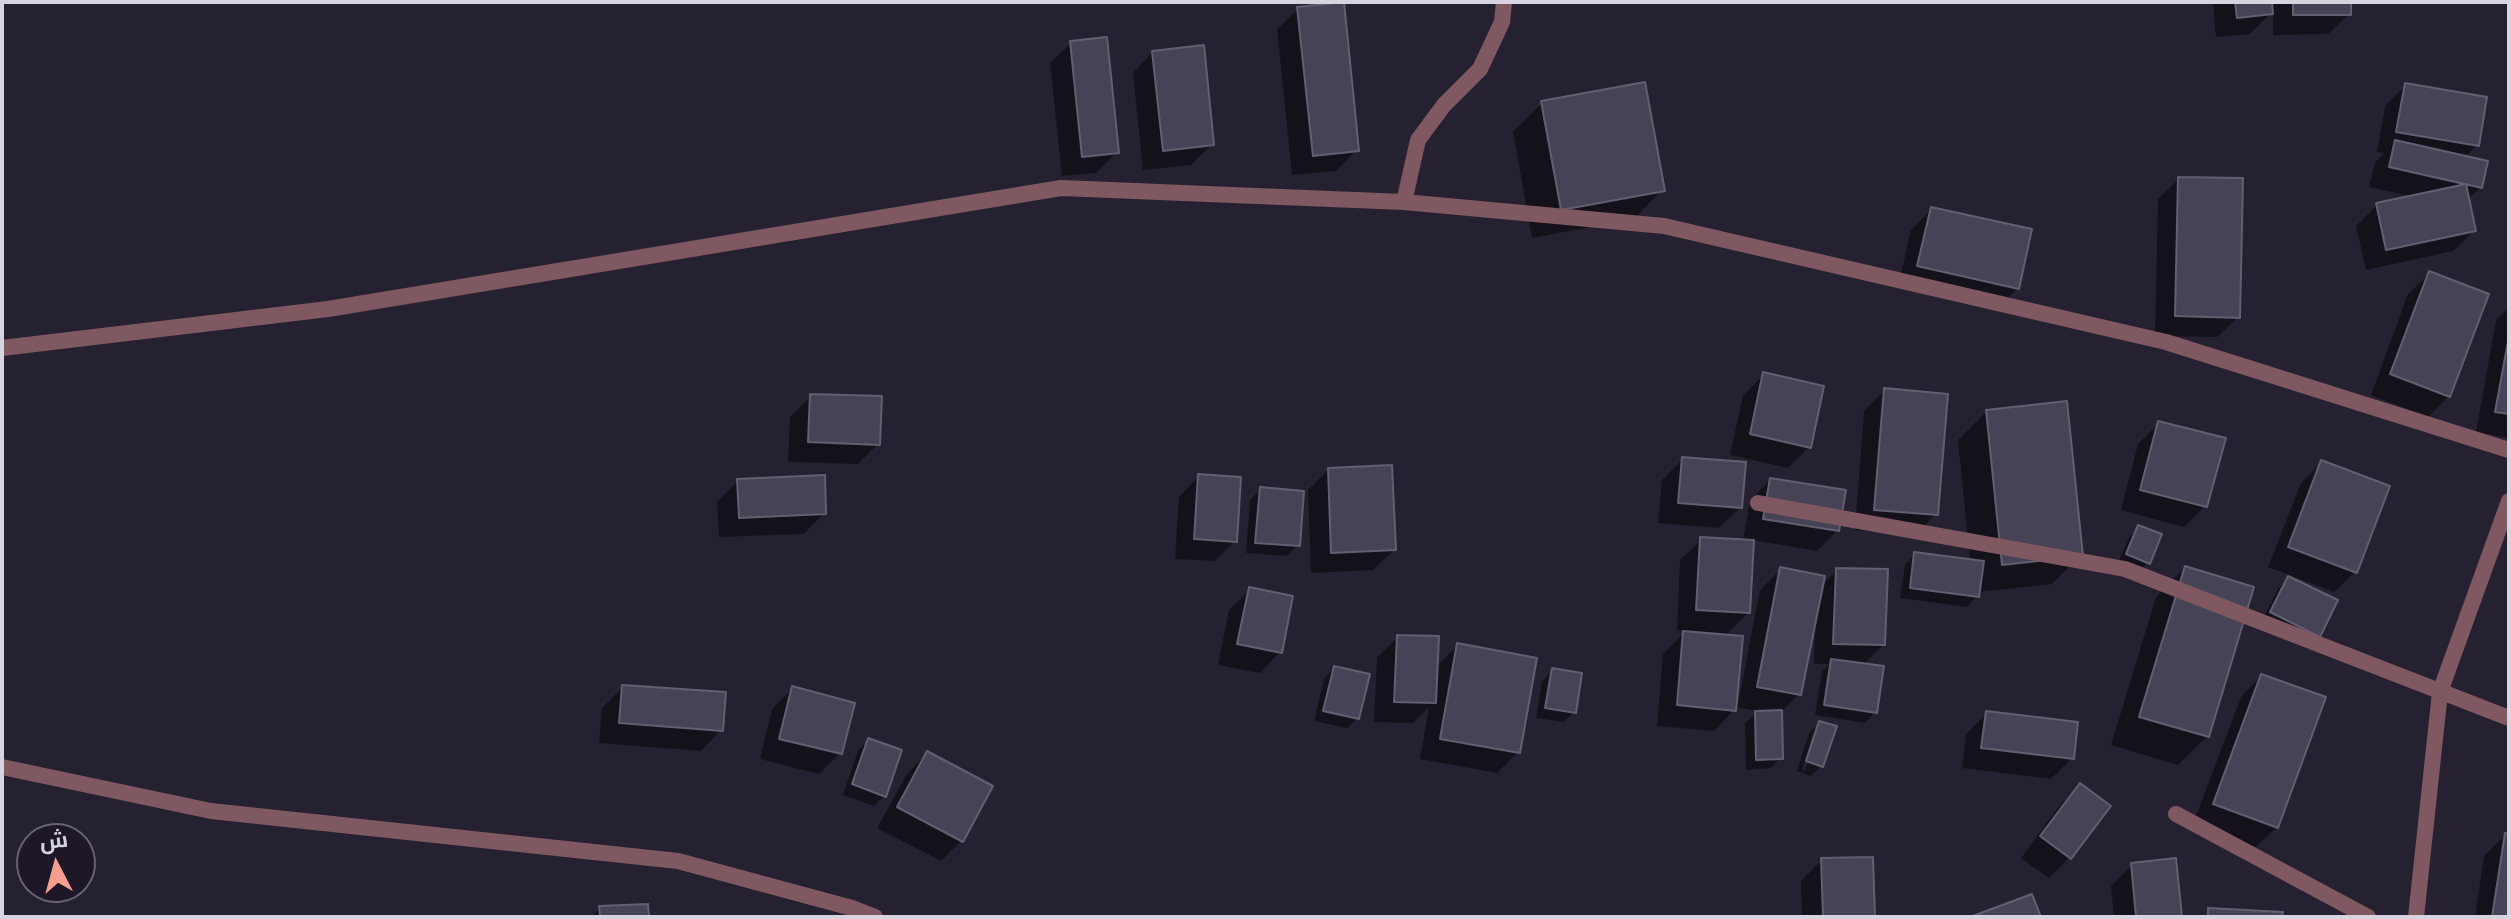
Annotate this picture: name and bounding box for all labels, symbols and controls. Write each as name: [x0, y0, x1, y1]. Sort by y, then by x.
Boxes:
north arrow: [16, 823, 96, 903]
text: ش: [38, 826, 69, 856]

